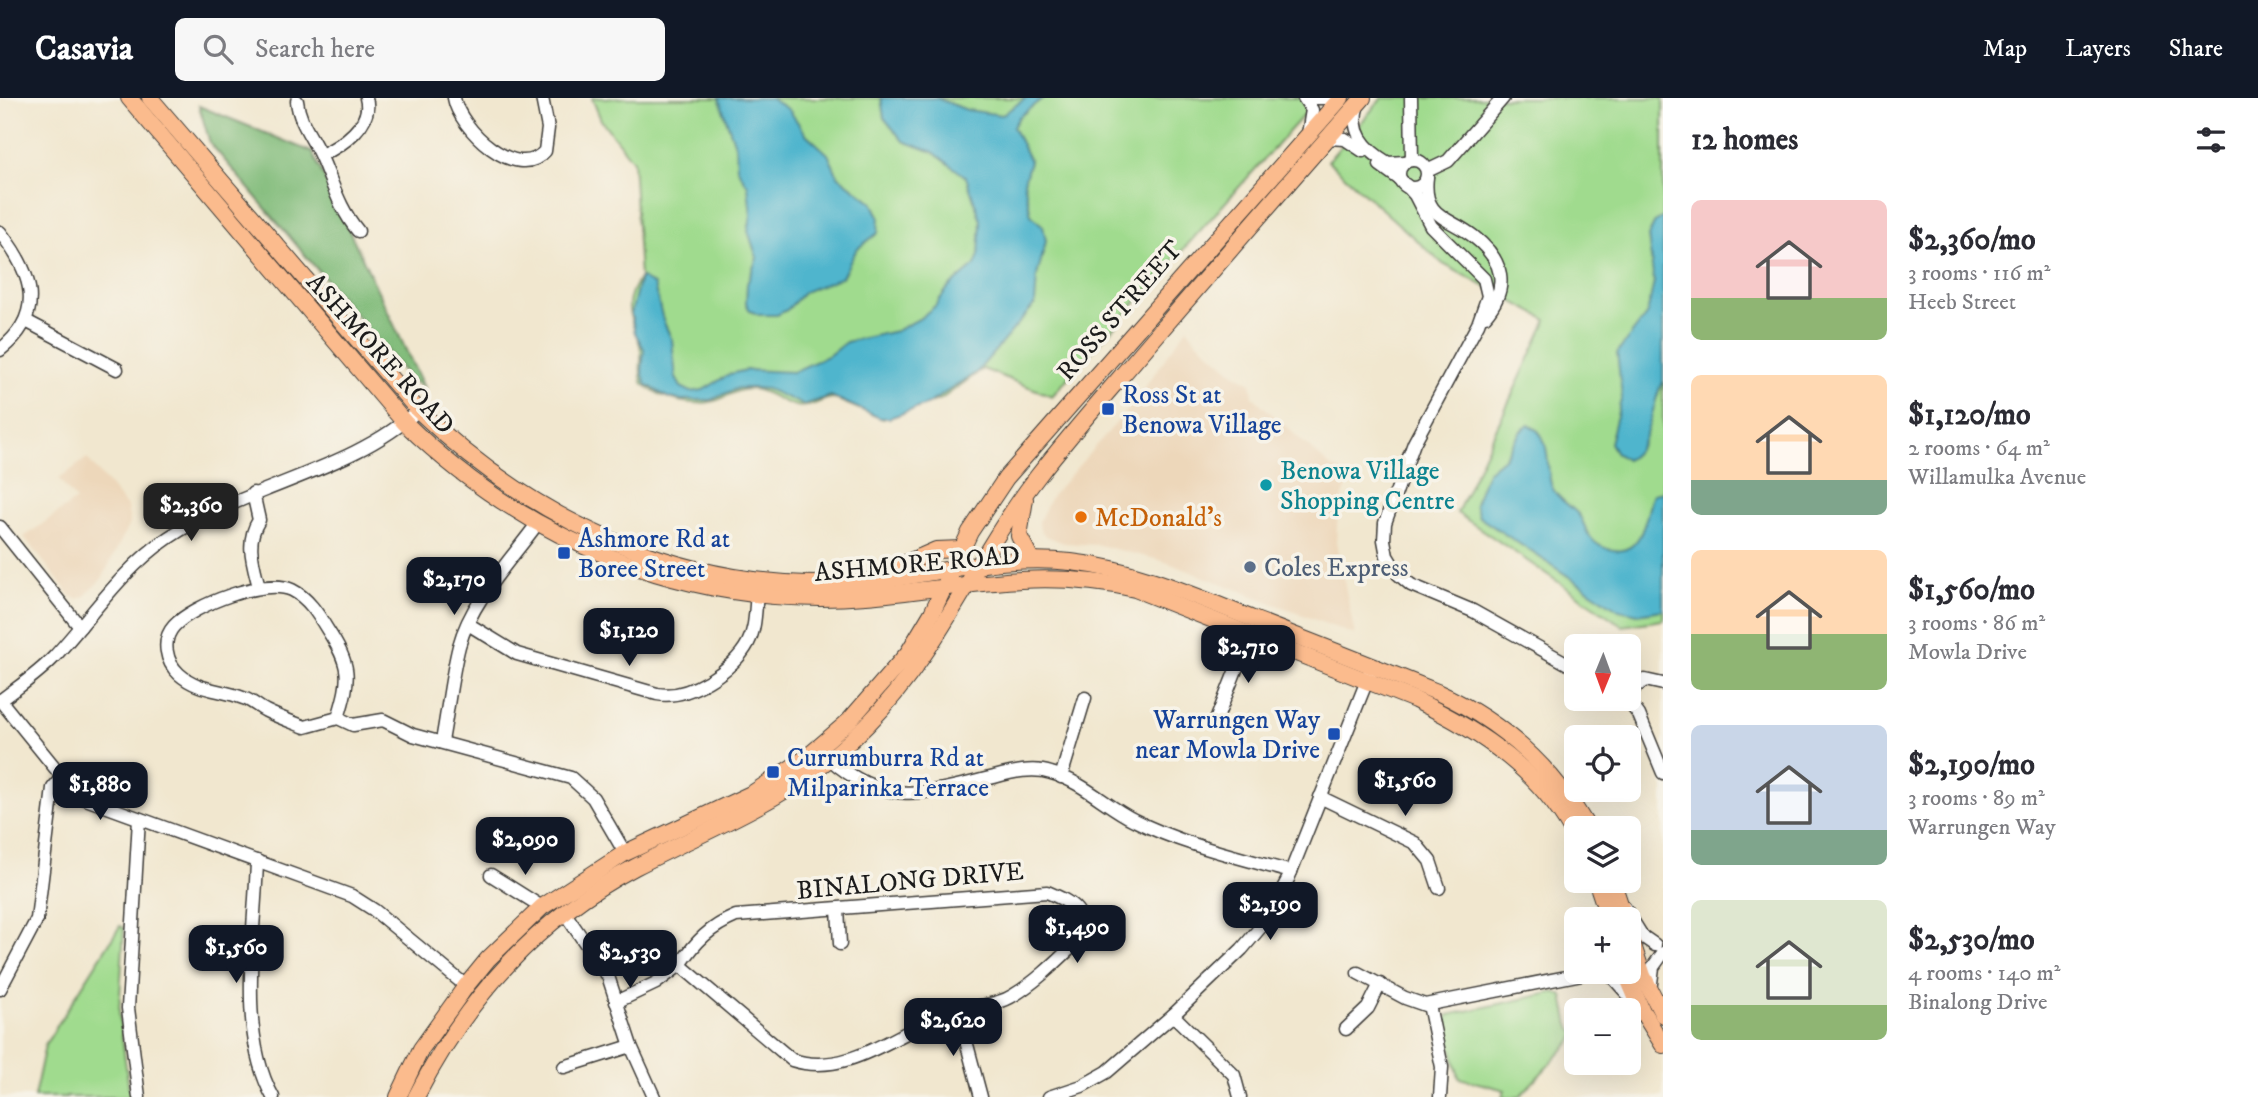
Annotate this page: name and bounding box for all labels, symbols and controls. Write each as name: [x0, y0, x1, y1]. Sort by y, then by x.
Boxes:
search box: [175, 18, 665, 81]
text: Casavia: [35, 29, 133, 70]
icon: search: [199, 30, 237, 68]
text: Search here: [255, 33, 375, 66]
text: Map: [1983, 34, 2027, 64]
text: Layers: [2065, 34, 2131, 64]
text: Share: [2169, 34, 2223, 64]
icon: filters: [2192, 121, 2230, 159]
text: 12 homes: [1691, 122, 1798, 159]
text: $2,360/mo: [1908, 222, 2036, 259]
icon: home: [1747, 228, 1831, 312]
street label: ROSS STREET: [1050, 234, 1190, 388]
text: 3 rooms · 116 m²: [1908, 259, 2051, 288]
street label: ASHMORE ROAD: [299, 266, 461, 442]
text: Heeb Street: [1908, 288, 2016, 317]
place label: Ross St at Benowa Village: [1122, 379, 1282, 442]
text: $1,120/mo: [1908, 397, 2031, 434]
marker: Ross St at Benowa Village: [1100, 401, 1116, 417]
icon: home: [1747, 403, 1831, 487]
text: 2 rooms · 64 m²: [1908, 434, 2050, 463]
place label: Benowa Village Shopping Centre: [1280, 455, 1455, 518]
text: Willamulka Avenue: [1908, 463, 2086, 492]
marker: Benowa Village Shopping Centre: [1258, 477, 1274, 493]
pin: $2,360: [134, 484, 248, 543]
text: $2,360: [159, 491, 223, 520]
place label: McDonald's: [1095, 502, 1222, 535]
marker: McDonald's: [1073, 509, 1089, 525]
place label: Ashmore Rd at Boree Street: [578, 523, 730, 586]
street label: ASHMORE ROAD: [813, 539, 1021, 590]
marker: Ashmore Rd at Boree Street: [556, 545, 572, 561]
place label: Coles Express: [1264, 552, 1409, 585]
pin: $2,170: [397, 558, 511, 617]
marker: Coles Express: [1242, 559, 1258, 575]
text: $2,170: [422, 565, 486, 594]
text: $1,560/mo: [1908, 572, 2035, 609]
icon: home: [1747, 578, 1831, 662]
pin: $1,120: [572, 608, 686, 668]
text: 3 rooms · 86 m²: [1908, 609, 2045, 638]
text: $1,120: [599, 616, 659, 645]
pin: $2,710: [1191, 626, 1305, 685]
text: $2,710: [1217, 633, 1279, 662]
north arrow: [1564, 634, 1642, 710]
map controls: [1564, 634, 1641, 1075]
text: Mowla Drive: [1908, 638, 2027, 667]
place label: Warrungen Way near Mowla Drive: [1135, 704, 1321, 767]
button: locate: [1564, 725, 1641, 802]
marker: Warrungen Way near Mowla Drive: [1326, 726, 1342, 742]
place label: Currumburra Rd at Milparinka Terrace: [787, 742, 989, 805]
text: $2,190/mo: [1908, 747, 2035, 784]
icon: home: [1747, 753, 1831, 837]
pin: $1,560: [1348, 758, 1462, 818]
pin: $1,880: [43, 762, 157, 822]
marker: Currumburra Rd at Milparinka Terrace: [765, 764, 781, 780]
text: $1,560: [1374, 766, 1436, 795]
text: $1,880: [69, 770, 131, 799]
text: 3 rooms · 89 m²: [1908, 784, 2045, 813]
text: Warrungen Way: [1908, 813, 2056, 842]
button: layers: [1564, 816, 1641, 893]
pin: $2,090: [468, 818, 582, 877]
text: $2,090: [492, 825, 558, 854]
street label: BINALONG DRIVE: [795, 855, 1025, 908]
pin: $2,190: [1213, 882, 1327, 942]
text: $2,190: [1239, 890, 1301, 919]
pin: $1,490: [1020, 906, 1134, 965]
button: +: [1564, 907, 1641, 984]
text: $1,490: [1045, 913, 1109, 942]
text: $2,530/mo: [1908, 922, 2035, 959]
pin: $1,560: [179, 926, 293, 985]
icon: home: [1747, 928, 1831, 1012]
pin: $2,530: [573, 930, 687, 990]
text: $1,560: [205, 933, 267, 962]
text: $2,530: [599, 938, 661, 967]
text: 4 rooms · 140 m²: [1908, 959, 2061, 988]
text: Binalong Drive: [1908, 988, 2048, 1017]
pin: $2,620: [896, 998, 1010, 1058]
button: −: [1564, 998, 1641, 1075]
text: $2,620: [920, 1006, 986, 1035]

